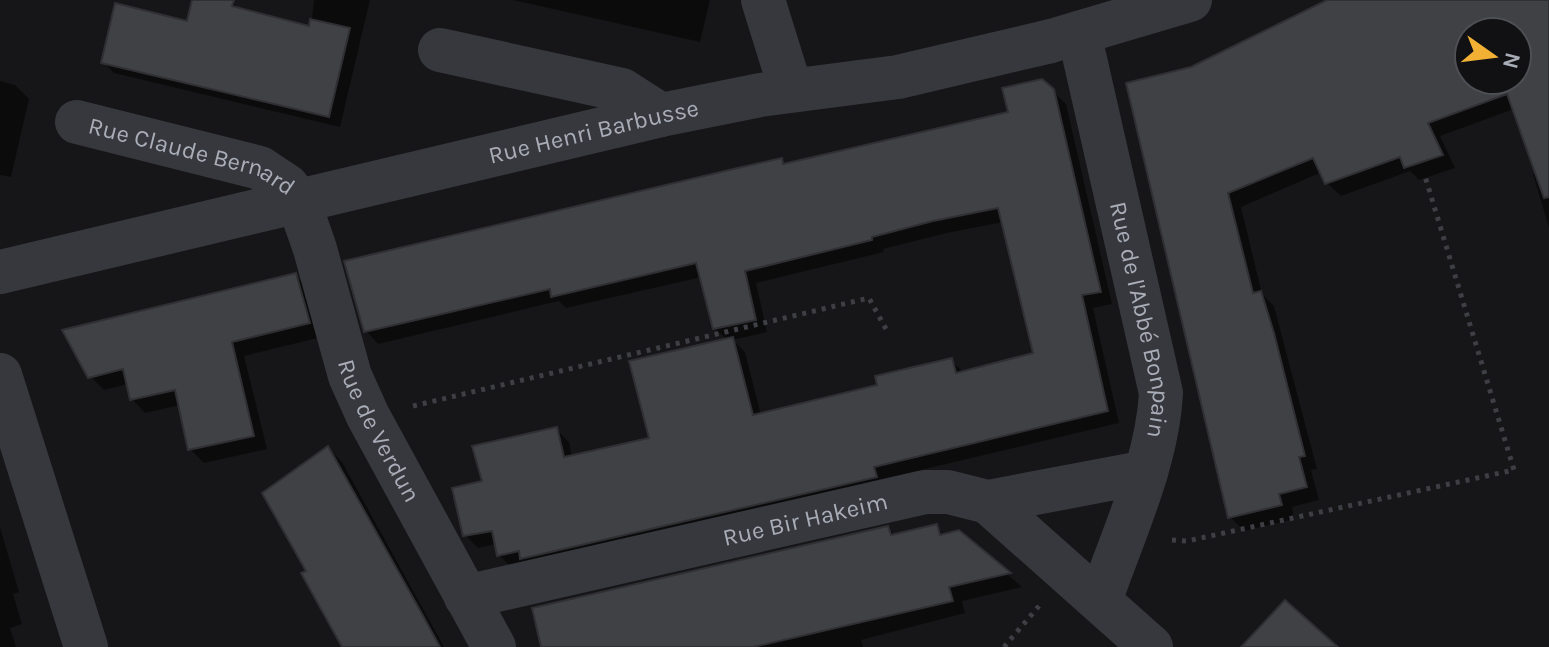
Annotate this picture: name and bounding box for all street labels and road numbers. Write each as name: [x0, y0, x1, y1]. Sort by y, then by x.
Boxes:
street label: Rue Henri Barbusse: [486, 94, 701, 169]
street label: Rue Claude Bernard: [86, 111, 300, 201]
street label: Rue de l'Abbé Bonpain: [1104, 199, 1175, 441]
street label: Rue de Verdun: [332, 356, 426, 507]
street label: Rue Bir Hakeim: [720, 487, 890, 552]

